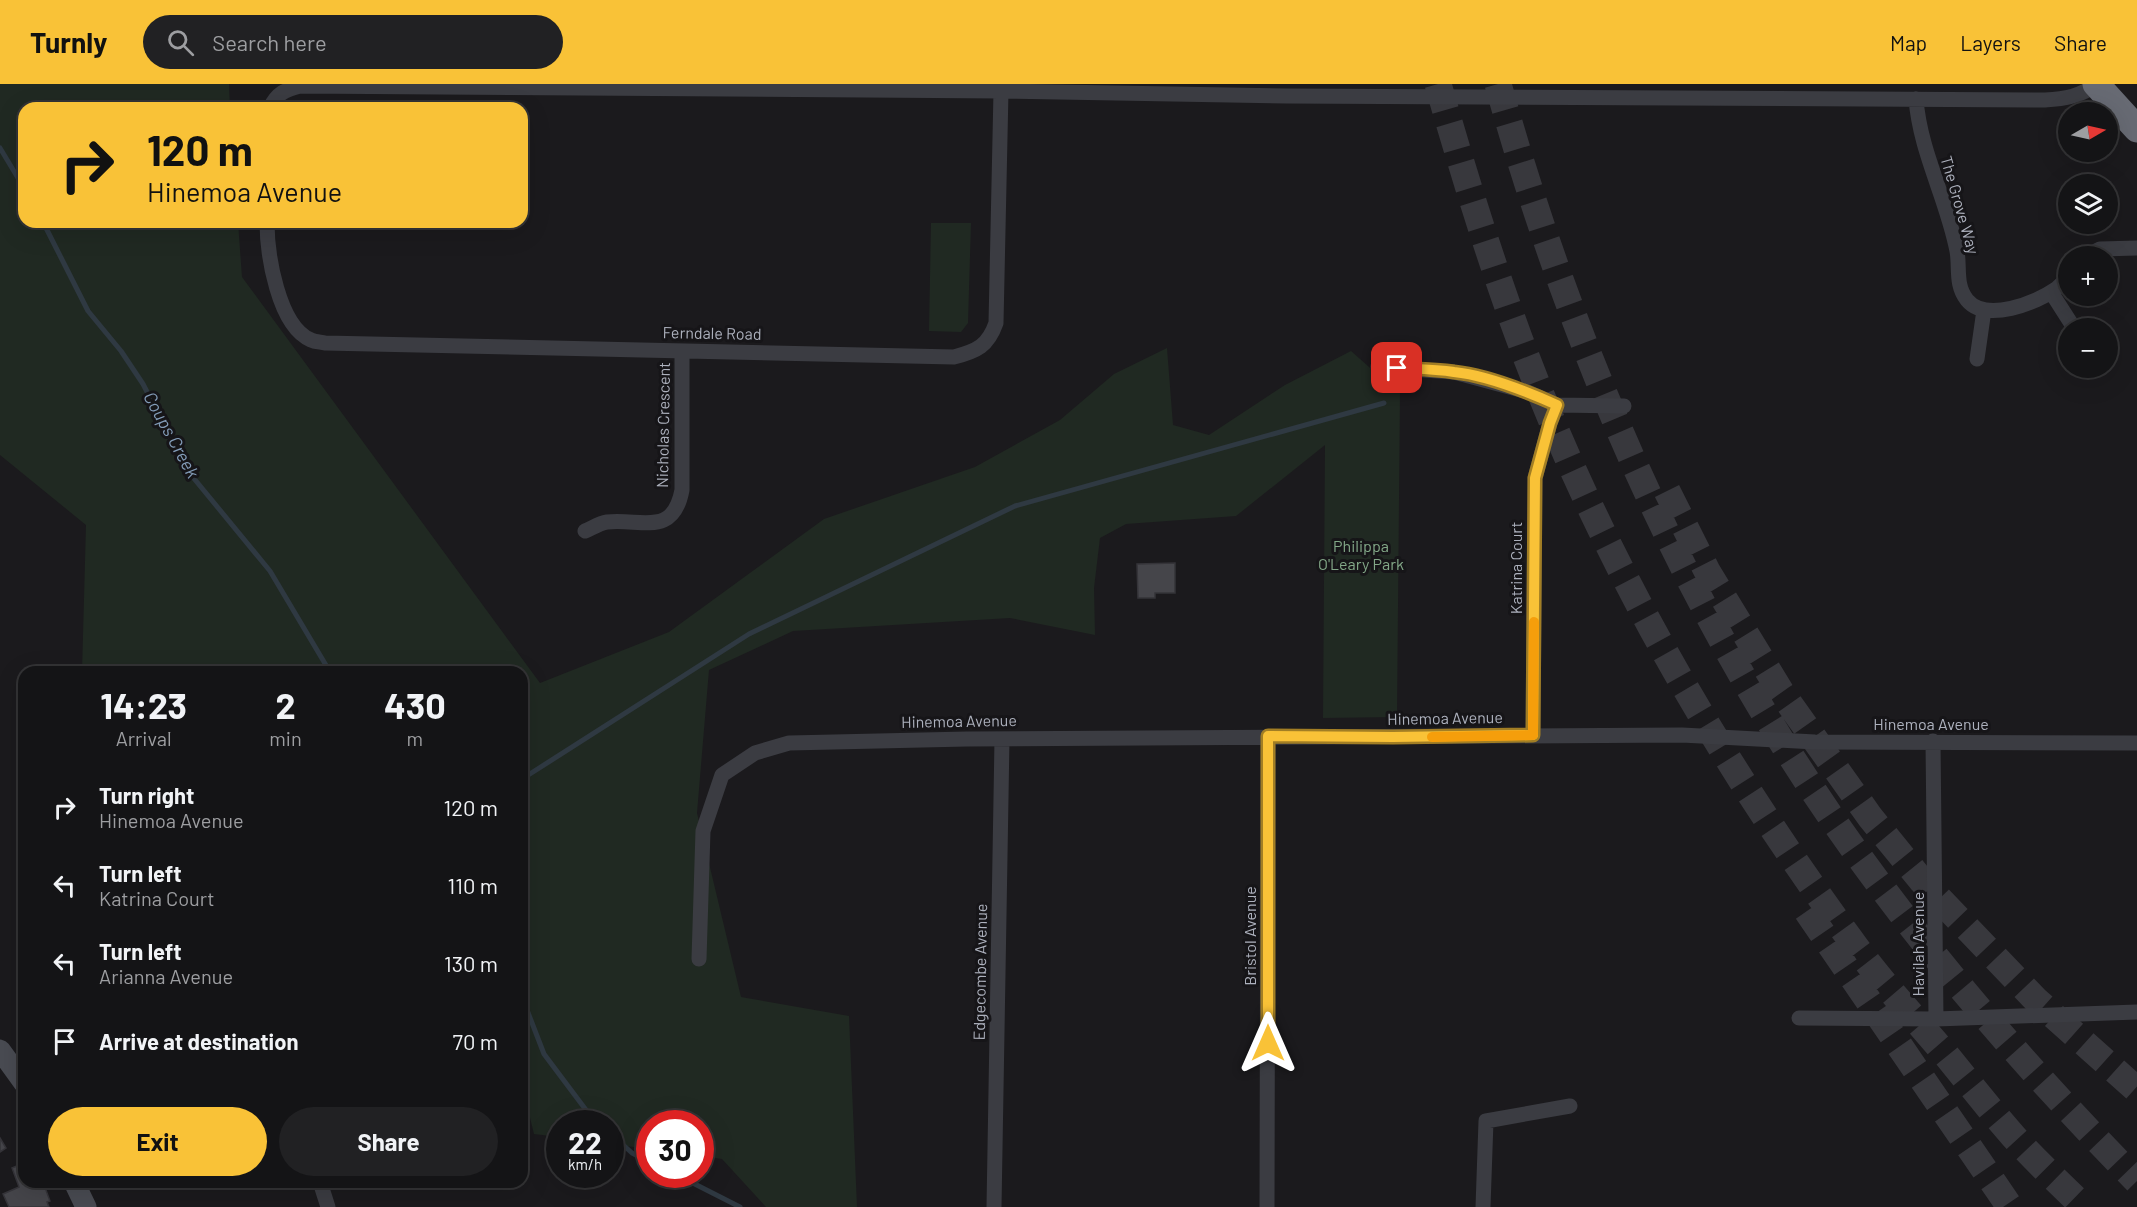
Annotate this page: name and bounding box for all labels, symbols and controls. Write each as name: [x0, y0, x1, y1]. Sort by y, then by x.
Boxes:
search box: [143, 15, 563, 69]
text: Turnly: [30, 25, 107, 59]
icon: search: [164, 26, 197, 59]
text: Search here: [212, 29, 327, 55]
text: Map: [1890, 30, 1927, 55]
text: Layers: [1960, 30, 2021, 55]
text: Share: [2054, 30, 2107, 55]
north arrow: [2058, 102, 2118, 162]
map controls: [2058, 102, 2118, 378]
text: 120 m: [147, 124, 253, 174]
icon: right: [48, 126, 126, 204]
street label: The Grove Way: [1937, 154, 1984, 257]
button: layers: [2058, 174, 2118, 234]
text: Hinemoa Avenue: [147, 175, 342, 207]
button: +: [2058, 246, 2118, 306]
button: −: [2058, 318, 2118, 378]
street label: Ferndale Road: [662, 322, 762, 343]
pin: [1371, 342, 1422, 393]
icon: arrive: [1380, 351, 1413, 384]
street label: Nicholas Crescent: [652, 362, 673, 488]
water label: Coups Creek: [139, 388, 205, 482]
street label: Katrina Court: [1506, 522, 1525, 614]
park label: Philippa O'Leary Park: [1318, 536, 1404, 573]
text: 14:23: [100, 683, 187, 726]
text: 2: [275, 683, 296, 726]
text: 430: [384, 683, 446, 726]
street label: Hinemoa Avenue: [1387, 707, 1503, 728]
street label: Hinemoa Avenue: [901, 710, 1017, 731]
street label: Hinemoa Avenue: [1873, 714, 1989, 733]
text: Arrival: [116, 726, 172, 750]
text: min: [269, 726, 302, 750]
text: m: [407, 726, 423, 750]
text: Turn right: [99, 782, 194, 808]
icon: right: [48, 791, 81, 824]
text: 120 m: [443, 794, 498, 820]
text: Hinemoa Avenue: [99, 808, 244, 832]
text: Turn left: [99, 860, 182, 886]
icon: left: [48, 869, 81, 902]
text: 110 m: [448, 872, 498, 898]
text: Katrina Court: [99, 886, 215, 910]
street label: Bristol Avenue: [1240, 886, 1259, 986]
street label: Havilah Avenue: [1908, 892, 1927, 996]
street label: Edgecombe Avenue: [969, 903, 990, 1041]
text: Turn left: [99, 938, 182, 964]
icon: left: [48, 947, 81, 980]
text: 130 m: [444, 950, 498, 976]
text: Arianna Avenue: [99, 964, 233, 988]
position arrow: [1236, 1011, 1300, 1075]
icon: arrive: [48, 1025, 81, 1058]
text: Arrive at destination: [99, 1028, 298, 1054]
text: 70 m: [453, 1028, 498, 1054]
button: Exit: [48, 1107, 267, 1176]
button: Share: [279, 1107, 498, 1176]
speed limit sign: 30: [636, 1110, 714, 1188]
text: 22: [568, 1124, 602, 1160]
text: km/h: [568, 1155, 602, 1173]

